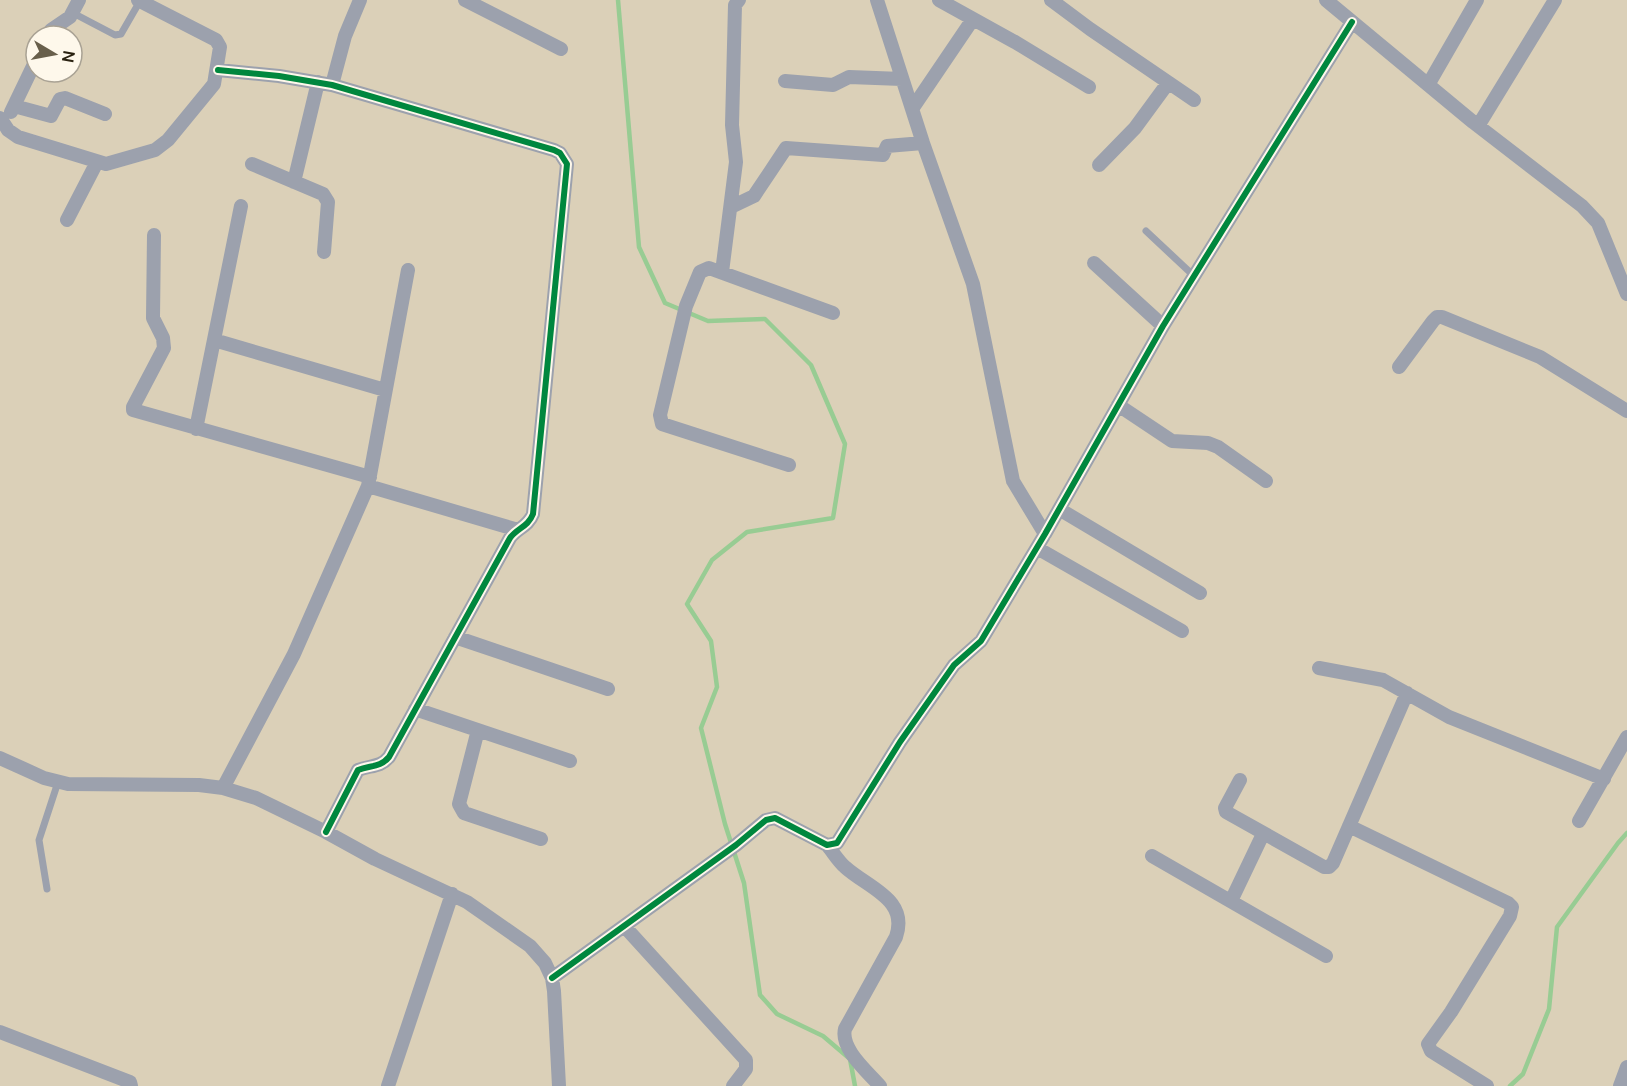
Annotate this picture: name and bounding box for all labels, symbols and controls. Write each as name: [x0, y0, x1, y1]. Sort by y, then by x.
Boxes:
north arrow: [24, 24, 84, 84]
text: N: [57, 49, 81, 64]

